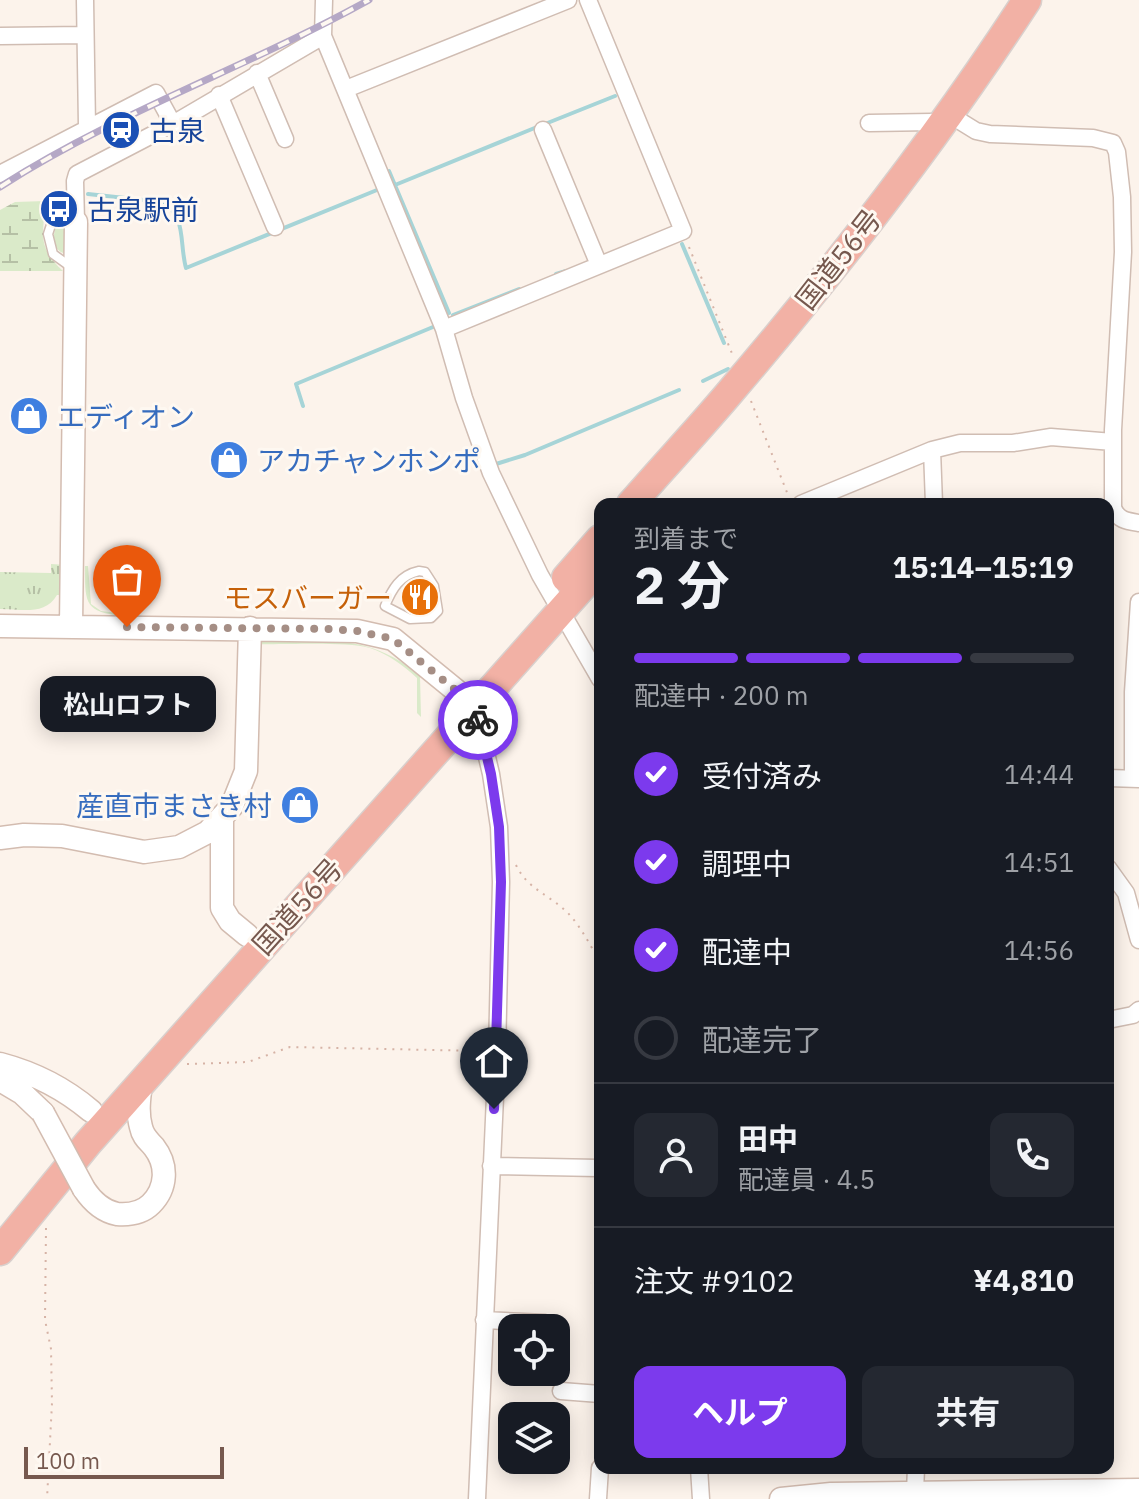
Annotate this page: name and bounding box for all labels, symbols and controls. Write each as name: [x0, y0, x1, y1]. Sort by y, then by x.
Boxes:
station icon: 古泉: [100, 109, 142, 151]
place label: 古泉: [149, 112, 205, 149]
bus stop icon: 古泉駅前: [38, 188, 80, 230]
place label: 古泉駅前: [87, 191, 199, 228]
street label: 国道56号: [787, 201, 889, 317]
shop icon: エディオン: [8, 395, 50, 437]
place label: エディオン: [57, 398, 195, 435]
shop icon: アカチャンホンポ: [208, 439, 250, 481]
place label: アカチャンホンポ: [257, 442, 481, 479]
text: 到着まで: [634, 521, 738, 555]
pin: [93, 545, 161, 627]
text: 15:14–15:19: [893, 547, 1074, 586]
text: 2 分: [634, 551, 729, 618]
icon: bag: [105, 557, 149, 601]
restaurant icon: モスバーガー: [399, 576, 441, 618]
place label: モスバーガー: [224, 579, 392, 616]
callout: 松山ロフト: [39, 675, 215, 731]
text: 配達中 · 200 m: [634, 678, 808, 712]
courier: [438, 680, 518, 760]
text: 松山ロフト: [63, 687, 193, 721]
icon: bike: [456, 698, 500, 742]
icon: check: [634, 752, 678, 796]
text: 受付済み: [702, 756, 822, 795]
text: 14:44: [1004, 757, 1074, 791]
shop icon: 産直市まさき村: [279, 784, 321, 826]
place label: 産直市まさき村: [76, 787, 272, 824]
icon: check: [634, 840, 678, 884]
text: 調理中: [702, 844, 792, 883]
text: 14:51: [1004, 845, 1074, 879]
street label: 国道56号: [244, 850, 350, 962]
icon: check: [634, 928, 678, 972]
text: 配達中: [702, 932, 792, 971]
text: 14:56: [1004, 933, 1074, 967]
text: 配達完了: [702, 1020, 822, 1059]
pin: [460, 1027, 528, 1109]
icon: home: [472, 1039, 516, 1083]
button: person: [634, 1113, 718, 1197]
button: phone: [990, 1113, 1074, 1197]
text: 田中: [738, 1119, 798, 1158]
text: 配達員 · 4.5: [738, 1162, 875, 1196]
text: ¥4,810: [973, 1260, 1074, 1299]
text: 注文 #9102: [634, 1261, 794, 1300]
map controls: [498, 1314, 570, 1474]
button: locate: [498, 1314, 570, 1386]
button: ヘルプ: [634, 1366, 846, 1458]
button: 共有: [862, 1366, 1074, 1458]
button: layers: [498, 1402, 570, 1474]
scale bar: [24, 1443, 224, 1479]
text: 100 m: [36, 1446, 100, 1475]

